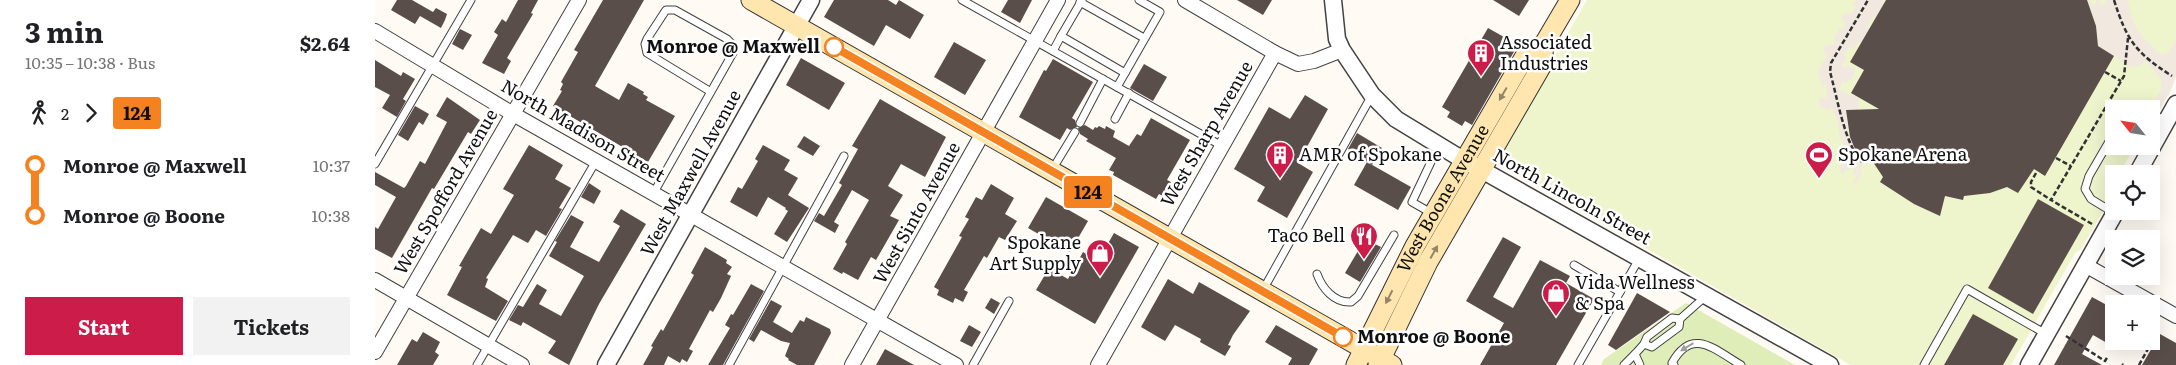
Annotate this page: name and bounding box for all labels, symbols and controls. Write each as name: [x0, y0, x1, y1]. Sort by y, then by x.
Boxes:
text: 3 min: [25, 10, 104, 52]
place label: Associated Industries: [1500, 28, 1592, 76]
text: $2.64: [300, 29, 350, 57]
place label: Monroe @ Maxwell: [646, 32, 820, 59]
marker: Monroe @ Maxwell: [824, 37, 844, 57]
building icon: Associated Industries: [1466, 38, 1496, 77]
text: 10:35 – 10:38 · Bus: [25, 50, 155, 74]
street label: West Sharp Avenue: [1153, 55, 1259, 211]
street label: North Madison Street: [497, 72, 671, 188]
street label: West Maxwell Avenue: [633, 84, 747, 260]
one-way arrow: [1498, 88, 1507, 101]
icon: walk: [25, 99, 53, 127]
icon: forward: [77, 99, 105, 127]
text: 124: [123, 99, 151, 126]
north arrow: [2105, 100, 2160, 155]
map controls: [2105, 100, 2160, 350]
text: 2: [61, 101, 69, 125]
street label: West Spofford Avenue: [386, 103, 503, 279]
street label: West Boone Avenue: [1389, 119, 1495, 277]
street label: West Sinto Avenue: [865, 136, 966, 288]
building icon: AMR of Spokane: [1265, 140, 1295, 179]
place label: AMR of Spokane: [1299, 140, 1442, 167]
sports icon: Spokane Arena: [1804, 140, 1834, 179]
place label: Spokane Arena: [1838, 140, 1968, 167]
street label: North Lincoln Street: [1489, 141, 1657, 251]
text: Monroe @ Maxwell: [63, 151, 247, 179]
text: 10:37: [313, 153, 350, 177]
button: locate: [2105, 165, 2160, 220]
line badge: 124: [1059, 176, 1117, 208]
text: 124: [1074, 178, 1102, 205]
text: Monroe @ Boone: [63, 201, 225, 229]
text: 10:38: [312, 203, 350, 227]
place label: Taco Bell: [1267, 221, 1345, 248]
restaurant icon: Taco Bell: [1349, 221, 1379, 260]
place label: Spokane Art Supply: [989, 228, 1082, 276]
button: layers: [2105, 230, 2160, 285]
shop icon: Spokane Art Supply: [1085, 238, 1115, 277]
one-way arrow: [1429, 246, 1438, 259]
place label: Vida Wellness & Spa: [1575, 268, 1695, 316]
shop icon: Vida Wellness & Spa: [1541, 278, 1571, 317]
one-way arrow: [1385, 290, 1393, 304]
button: +: [2105, 295, 2160, 350]
button: Start: [25, 297, 183, 355]
button: Tickets: [193, 297, 350, 355]
place label: Monroe @ Boone: [1357, 322, 1511, 349]
marker: Monroe @ Boone: [1333, 327, 1353, 347]
one-way arrow: [1681, 342, 1694, 351]

